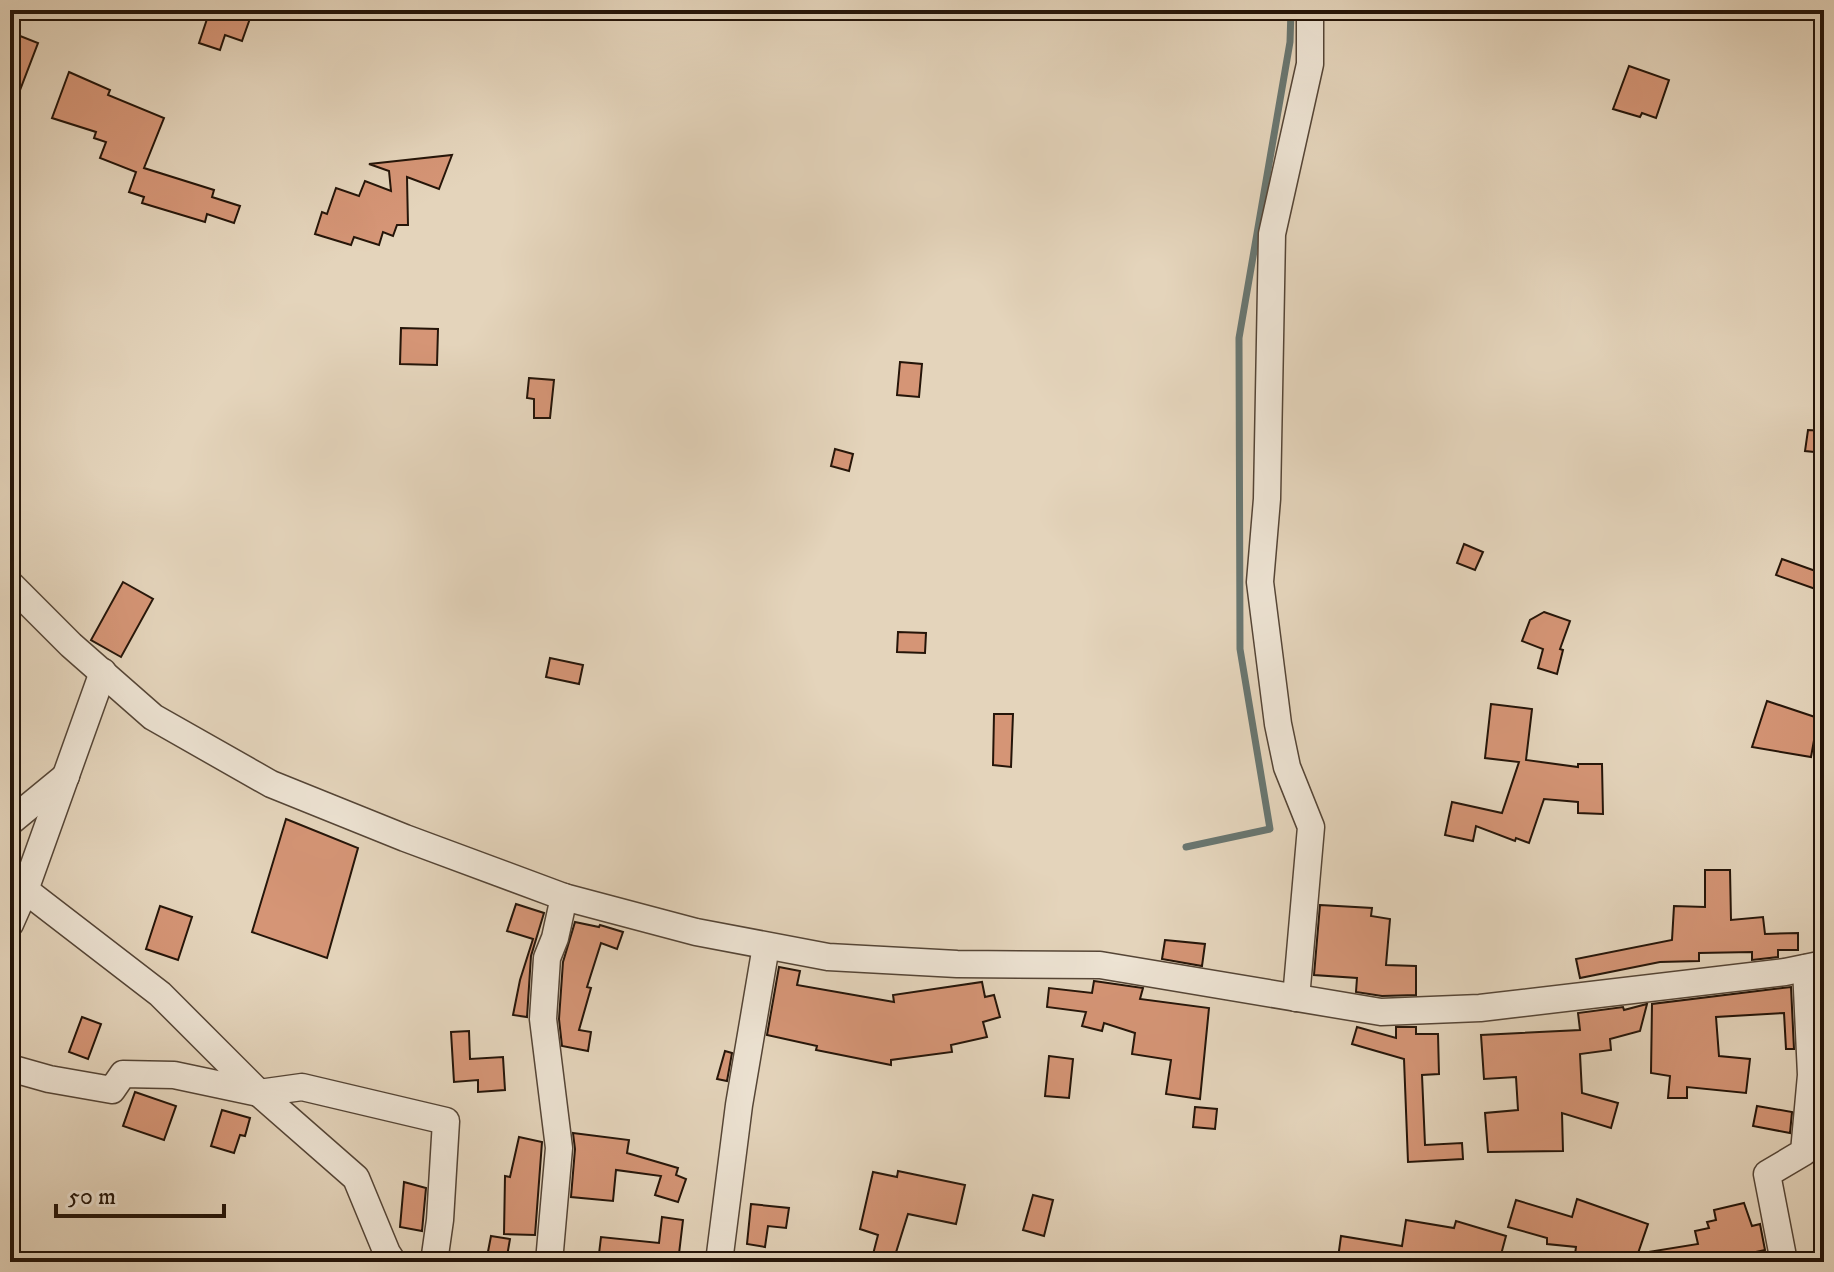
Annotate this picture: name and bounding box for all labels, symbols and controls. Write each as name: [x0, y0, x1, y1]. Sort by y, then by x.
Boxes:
scale bar: [56, 1168, 224, 1218]
text: 50 m: [68, 1182, 116, 1212]

